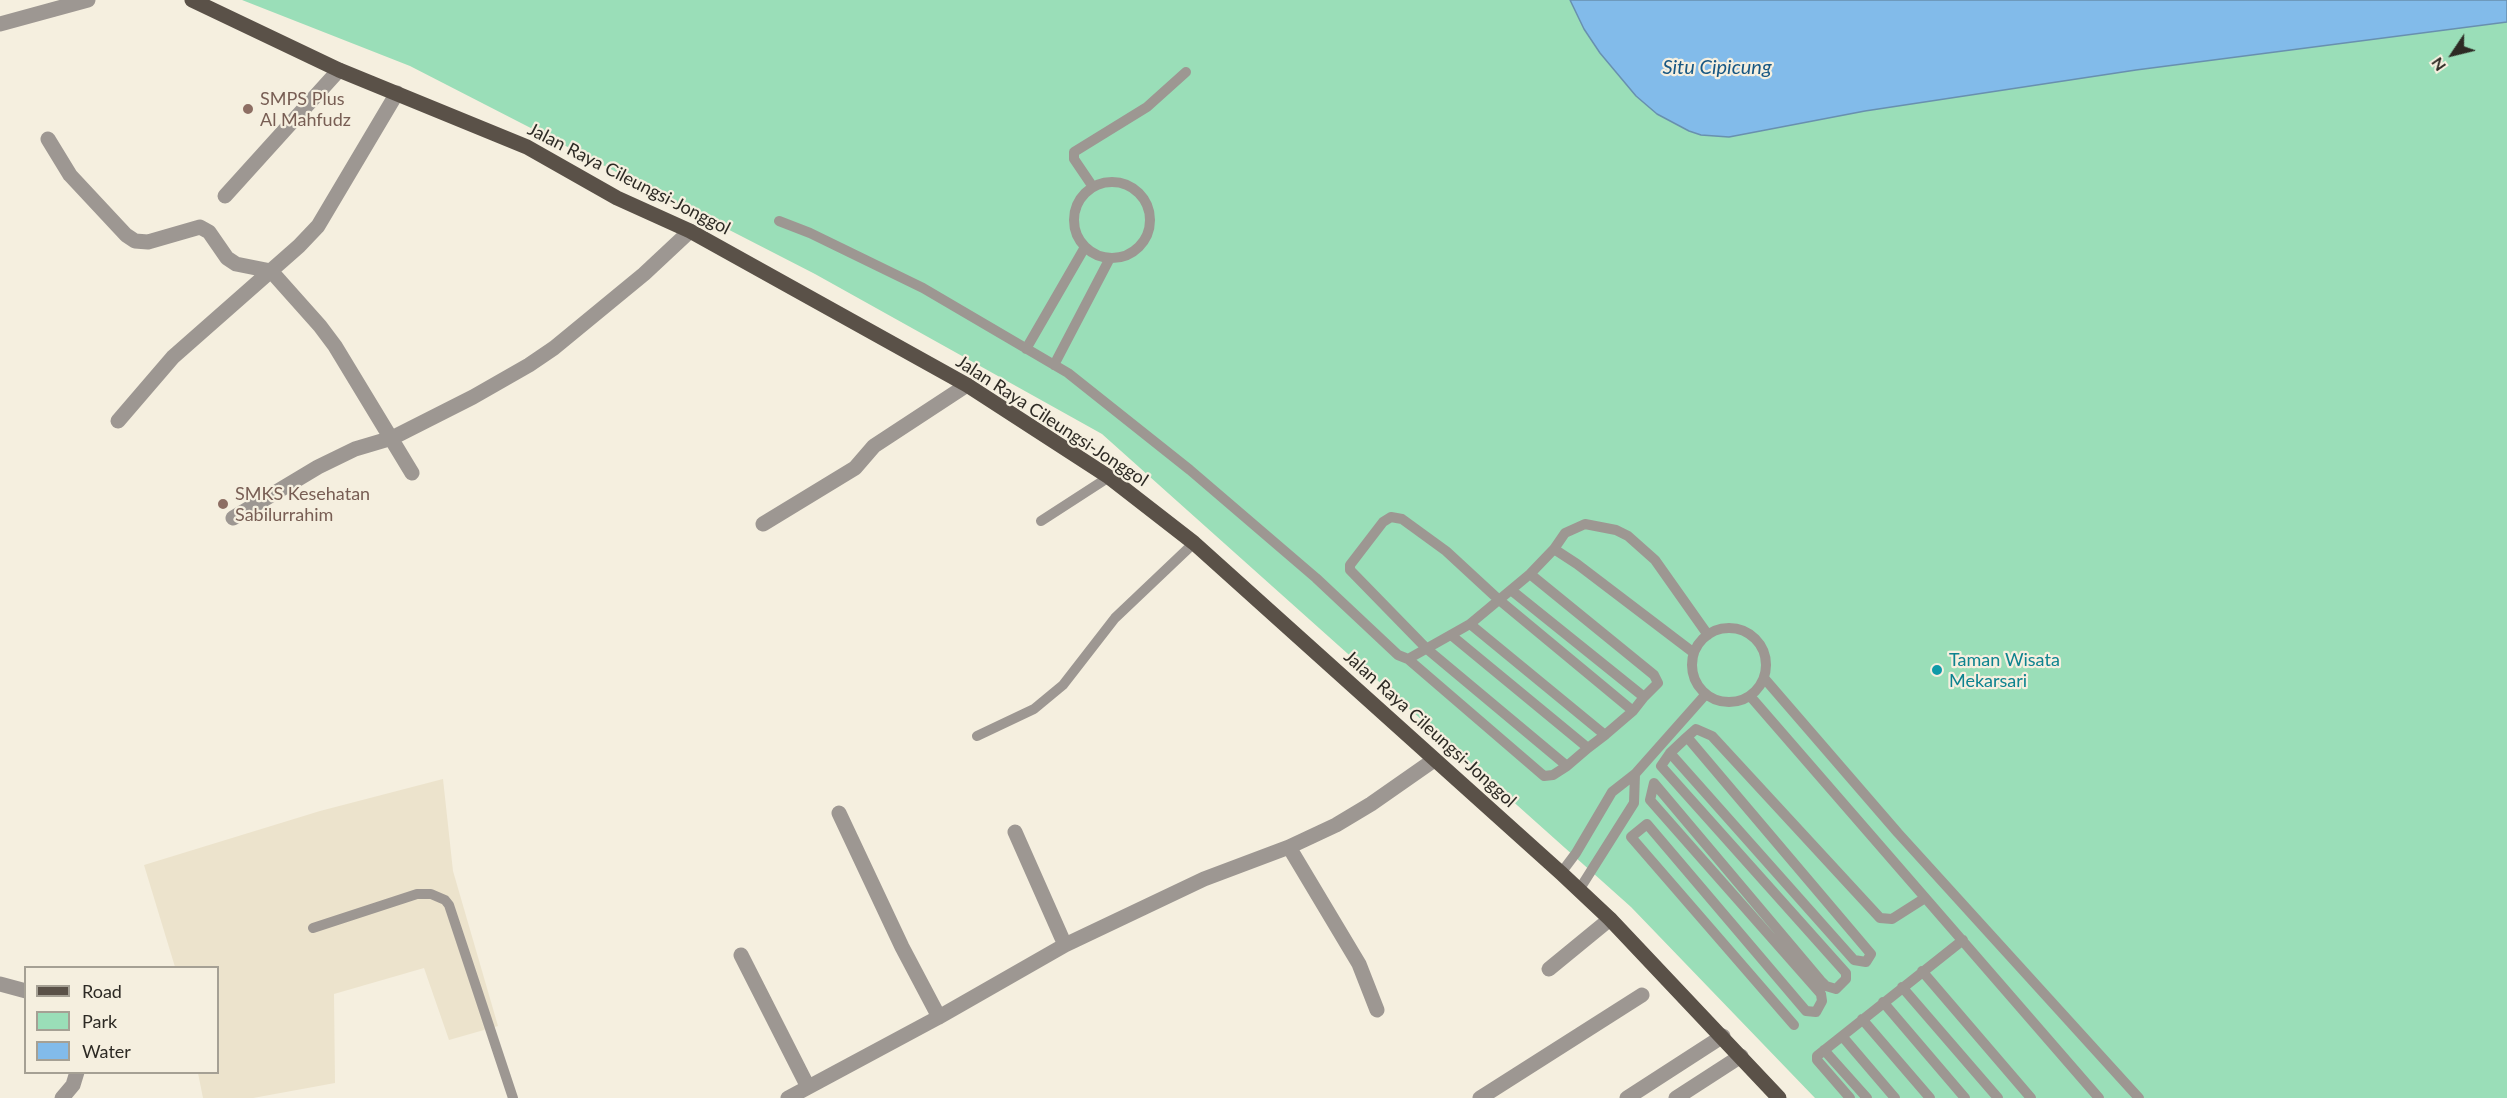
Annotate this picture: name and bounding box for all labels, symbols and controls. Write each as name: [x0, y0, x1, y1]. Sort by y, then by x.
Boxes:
north arrow: [2423, 24, 2483, 84]
text: N: [2427, 54, 2449, 75]
water label: Situ Cipicung: [1662, 56, 1772, 80]
place label: SMPS Plus Al Mahfudz: [260, 88, 351, 130]
marker: SMPS Plus Al Mahfudz: [241, 102, 255, 116]
street label: Jalan Raya Cileungsi-Jonggol: [524, 118, 734, 240]
street label: Jalan Raya Cileungsi-Jonggol: [952, 351, 1152, 491]
place label: SMKS Kesehatan Sabilurrahim: [235, 483, 370, 526]
marker: SMKS Kesehatan Sabilurrahim: [216, 497, 230, 511]
street label: Jalan Raya Cileungsi-Jonggol: [1339, 646, 1521, 812]
place label: Taman Wisata Mekarsari: [1949, 649, 2060, 692]
marker: Taman Wisata Mekarsari: [1930, 663, 1944, 677]
legend: [24, 966, 219, 1074]
text: Road: [82, 980, 122, 1002]
text: Park: [82, 1010, 117, 1032]
text: Water: [82, 1040, 131, 1062]

